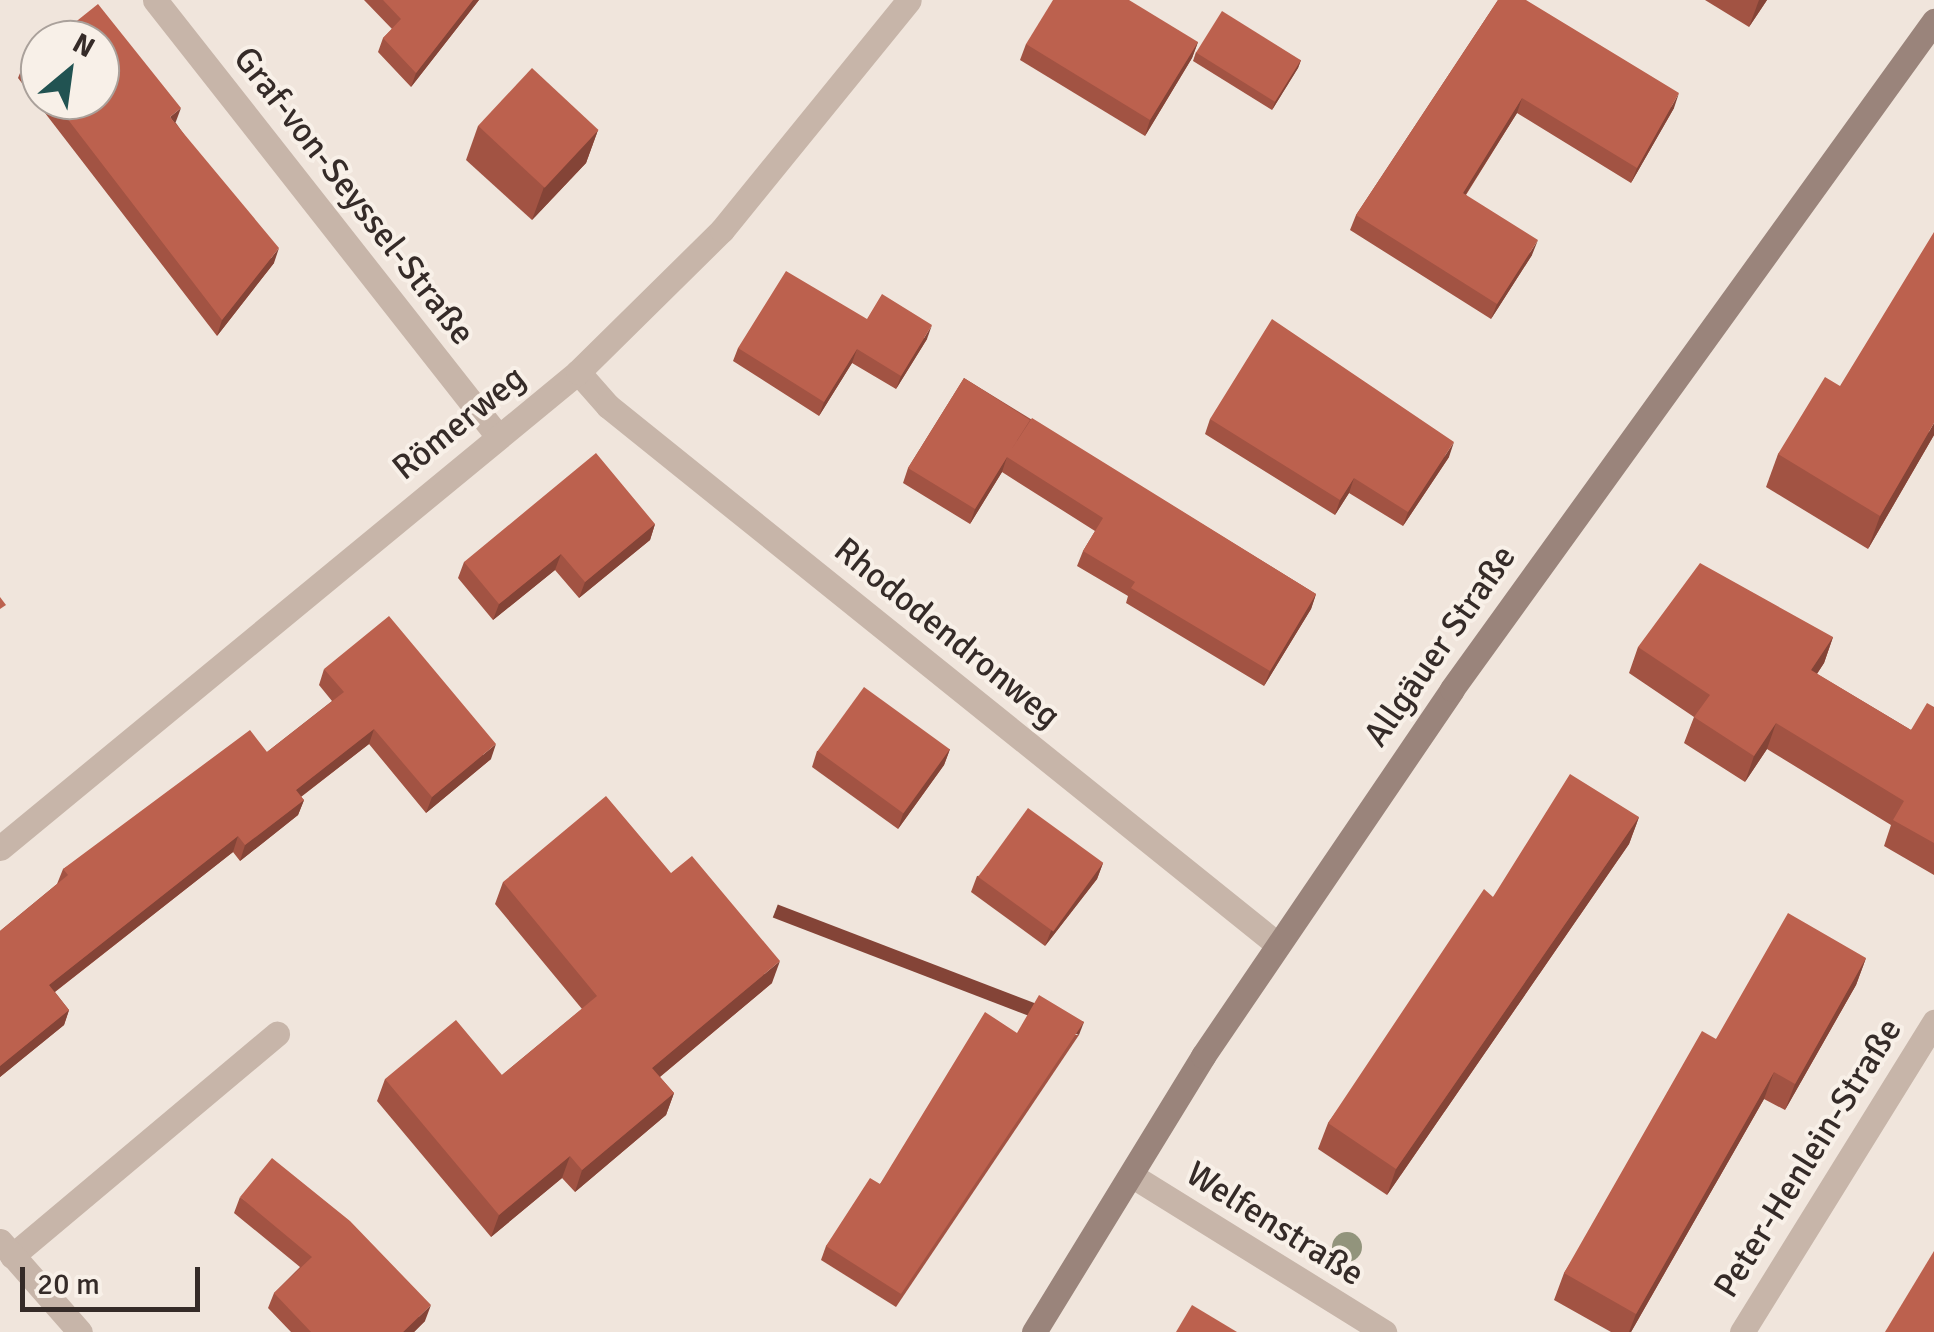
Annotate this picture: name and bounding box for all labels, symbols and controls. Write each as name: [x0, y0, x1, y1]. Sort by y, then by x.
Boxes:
north arrow: [20, 20, 120, 120]
text: N: [67, 26, 100, 65]
street label: Graf-von-Seyssel-Straße: [225, 39, 483, 353]
street label: Römerweg: [384, 357, 534, 489]
street label: Rhododendronweg: [826, 529, 1068, 737]
street label: Allgäuer Straße: [1355, 537, 1525, 755]
street label: Peter-Henlein-Straße: [1705, 1011, 1911, 1305]
street label: Welfenstraße: [1178, 1153, 1372, 1295]
scale bar: [25, 1247, 205, 1309]
text: 20 m: [37, 1266, 100, 1303]

